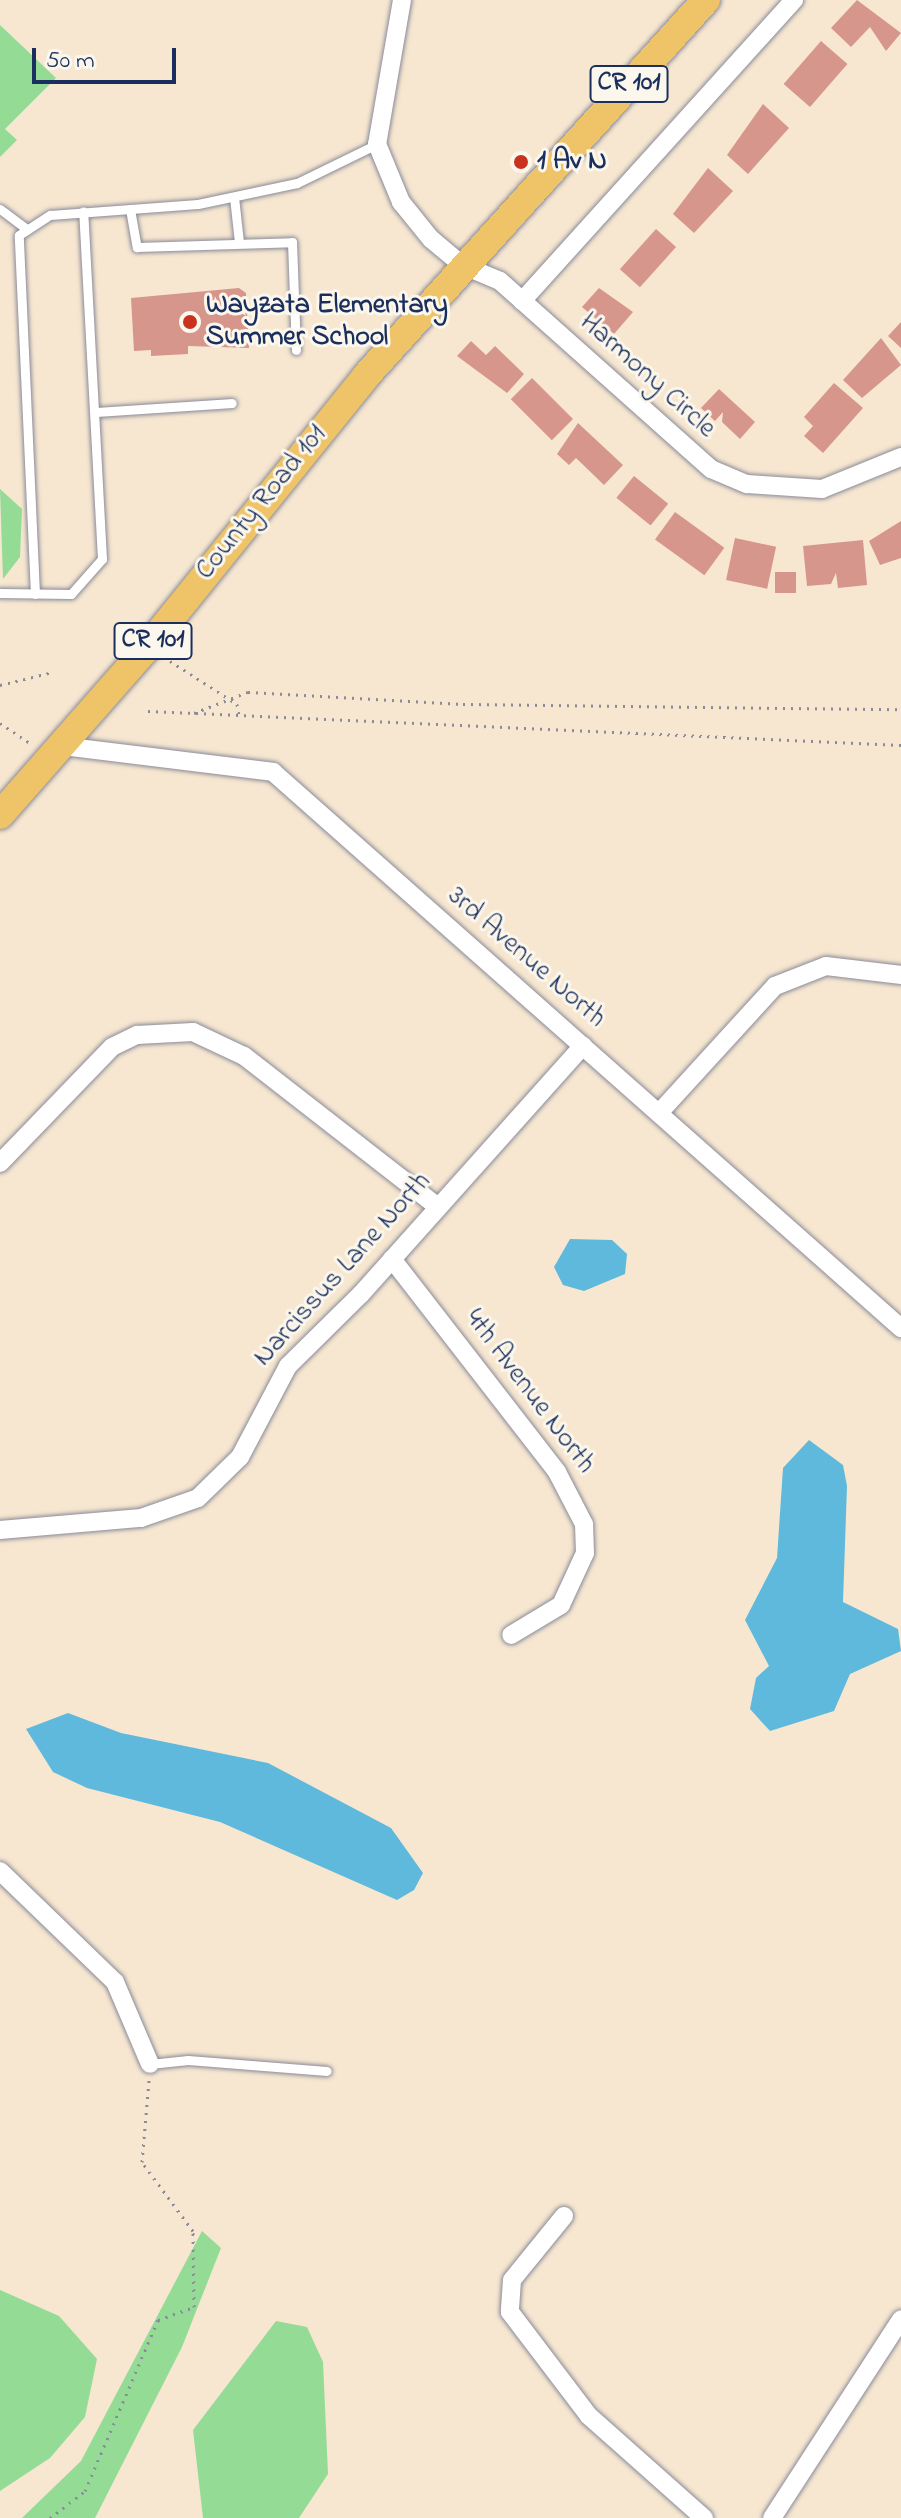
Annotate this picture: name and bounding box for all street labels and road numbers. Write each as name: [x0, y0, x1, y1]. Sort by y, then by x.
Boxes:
road number: CR 101: [589, 62, 669, 106]
street label: Harmony Circle: [572, 306, 722, 446]
street label: County Road 101: [189, 419, 335, 587]
road number: CR 101: [113, 619, 193, 663]
street label: 3rd Avenue North: [440, 880, 612, 1036]
street label: Narcissus Lane North: [247, 1166, 439, 1374]
street label: 4th Avenue North: [456, 1303, 602, 1481]

